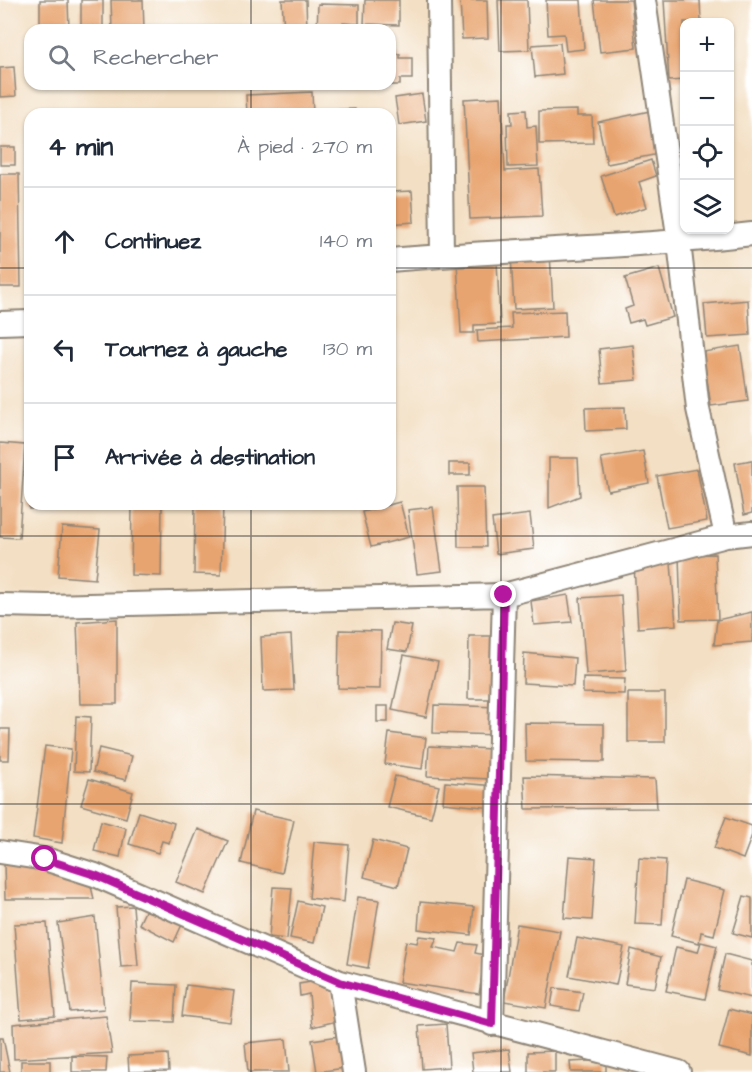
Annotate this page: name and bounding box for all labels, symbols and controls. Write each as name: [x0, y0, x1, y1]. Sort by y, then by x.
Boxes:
map controls: [680, 18, 734, 234]
button: +: [680, 18, 734, 72]
search box: [24, 24, 396, 90]
icon: search: [45, 41, 78, 74]
text: Rechercher: [93, 42, 218, 73]
button: −: [680, 72, 734, 126]
button: locate: [680, 126, 734, 180]
text: 4 min: [48, 129, 113, 165]
text: À pied · 270 m: [237, 133, 372, 161]
button: layers: [680, 180, 734, 234]
icon: ahead: [48, 225, 81, 258]
text: Continuez: [105, 226, 201, 257]
text: 140 m: [320, 227, 372, 255]
icon: left: [48, 333, 81, 366]
text: Tournez à gauche: [105, 334, 287, 365]
text: 130 m: [323, 335, 372, 363]
icon: arrive: [48, 441, 81, 474]
text: Arrivée à destination: [105, 442, 315, 473]
route end: [490, 581, 516, 607]
route start: [31, 845, 57, 871]

